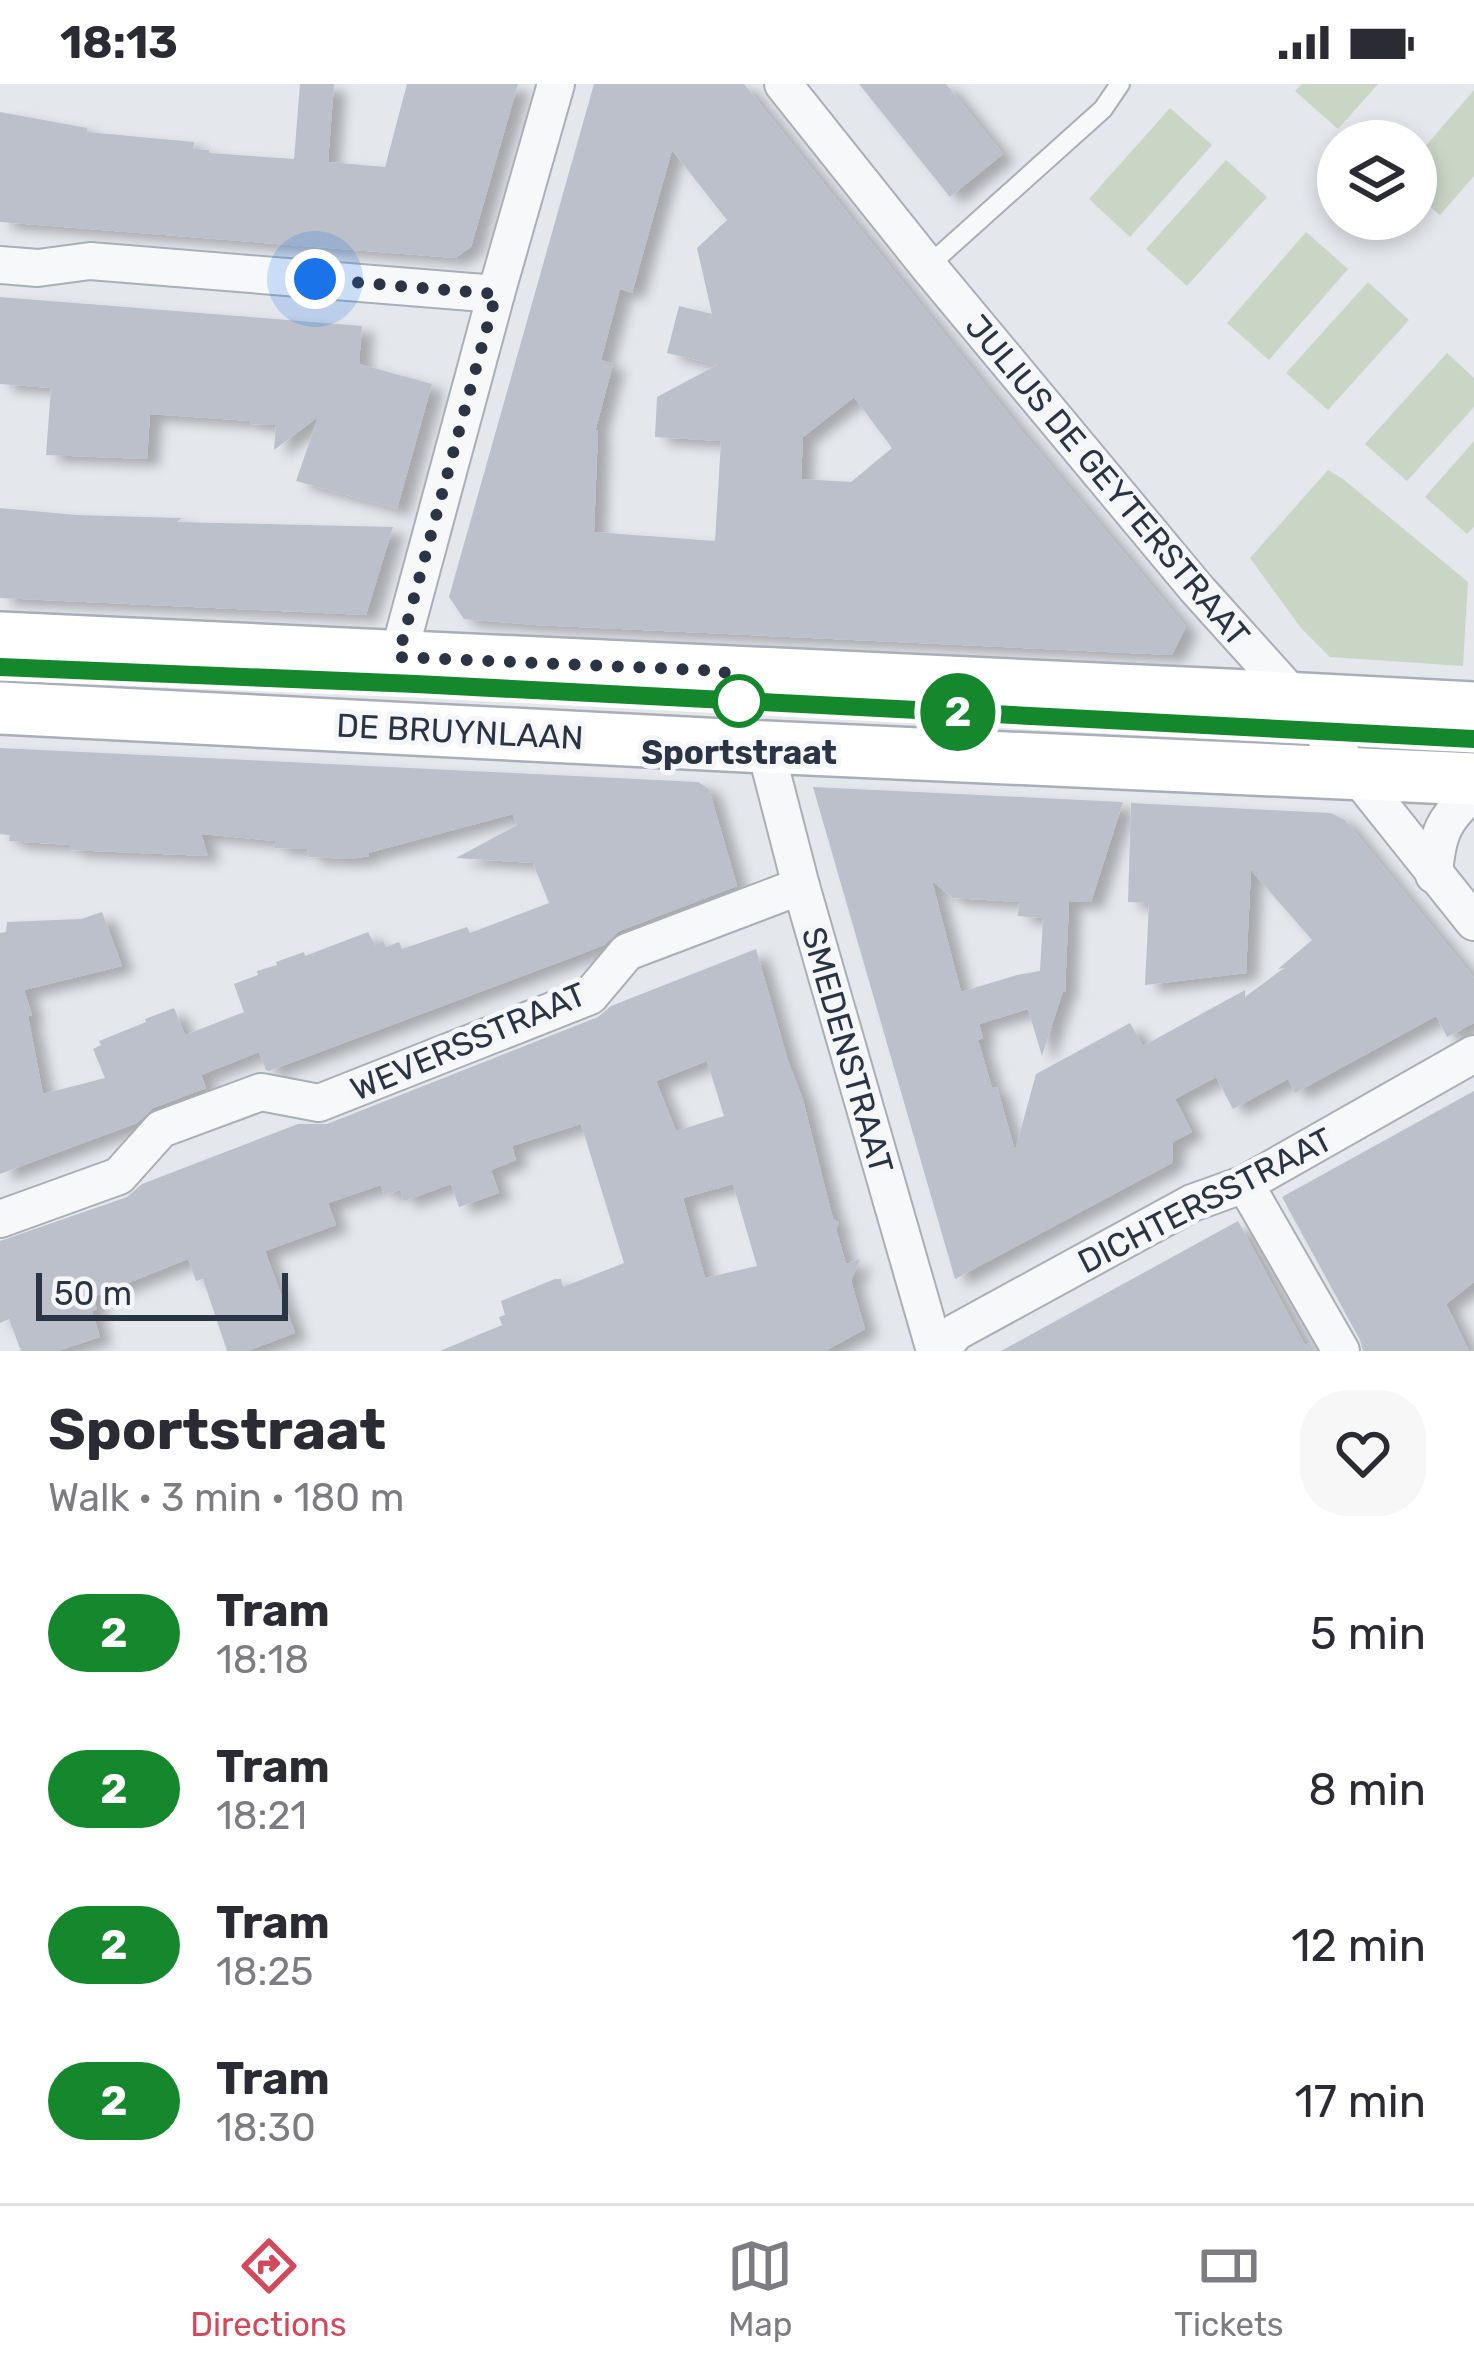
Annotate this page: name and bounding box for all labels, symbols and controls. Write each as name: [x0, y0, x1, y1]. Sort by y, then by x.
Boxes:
text: 18:13: [60, 16, 178, 69]
map controls: [1317, 120, 1437, 240]
button: layers: [1317, 120, 1437, 240]
your location: [285, 249, 345, 309]
street label: JULIUS DE GEYTERSTRAAT: [957, 307, 1258, 654]
line badge: 2: [919, 673, 997, 751]
marker: Sportstraat: [714, 676, 764, 726]
text: 2: [944, 687, 972, 737]
street label: DE BRUYNLAAN: [335, 706, 585, 757]
place label: Sportstraat: [641, 733, 837, 772]
street label: SMEDENSTRAAT: [794, 923, 901, 1178]
street label: WEVERSSTRAAT: [345, 974, 592, 1109]
street label: DICHTERSSTRAAT: [1071, 1119, 1339, 1281]
scale bar: [36, 1267, 288, 1320]
text: 50 m: [54, 1274, 132, 1313]
button: heart: [1300, 1390, 1426, 1516]
text: Sportstraat: [48, 1396, 386, 1463]
text: Walk · 3 min · 180 m: [48, 1475, 404, 1521]
text: Tram: [216, 1584, 330, 1637]
text: 5 min: [1310, 1607, 1426, 1660]
text: 2: [100, 1608, 128, 1658]
text: 18:18: [216, 1637, 309, 1683]
text: Tram: [216, 1740, 330, 1793]
text: 8 min: [1308, 1763, 1426, 1816]
text: 2: [100, 1764, 128, 1814]
text: 18:21: [216, 1793, 307, 1839]
text: Tram: [216, 1896, 330, 1949]
text: 12 min: [1291, 1919, 1426, 1972]
text: 2: [100, 1920, 128, 1970]
text: 18:25: [216, 1949, 314, 1995]
text: Tram: [216, 2052, 330, 2105]
text: 17 min: [1294, 2075, 1426, 2128]
text: 2: [100, 2076, 128, 2126]
text: 18:30: [216, 2105, 316, 2151]
tab: Directions: [190, 2233, 347, 2344]
tab: Map: [727, 2233, 793, 2344]
tab: Tickets: [1174, 2233, 1284, 2344]

